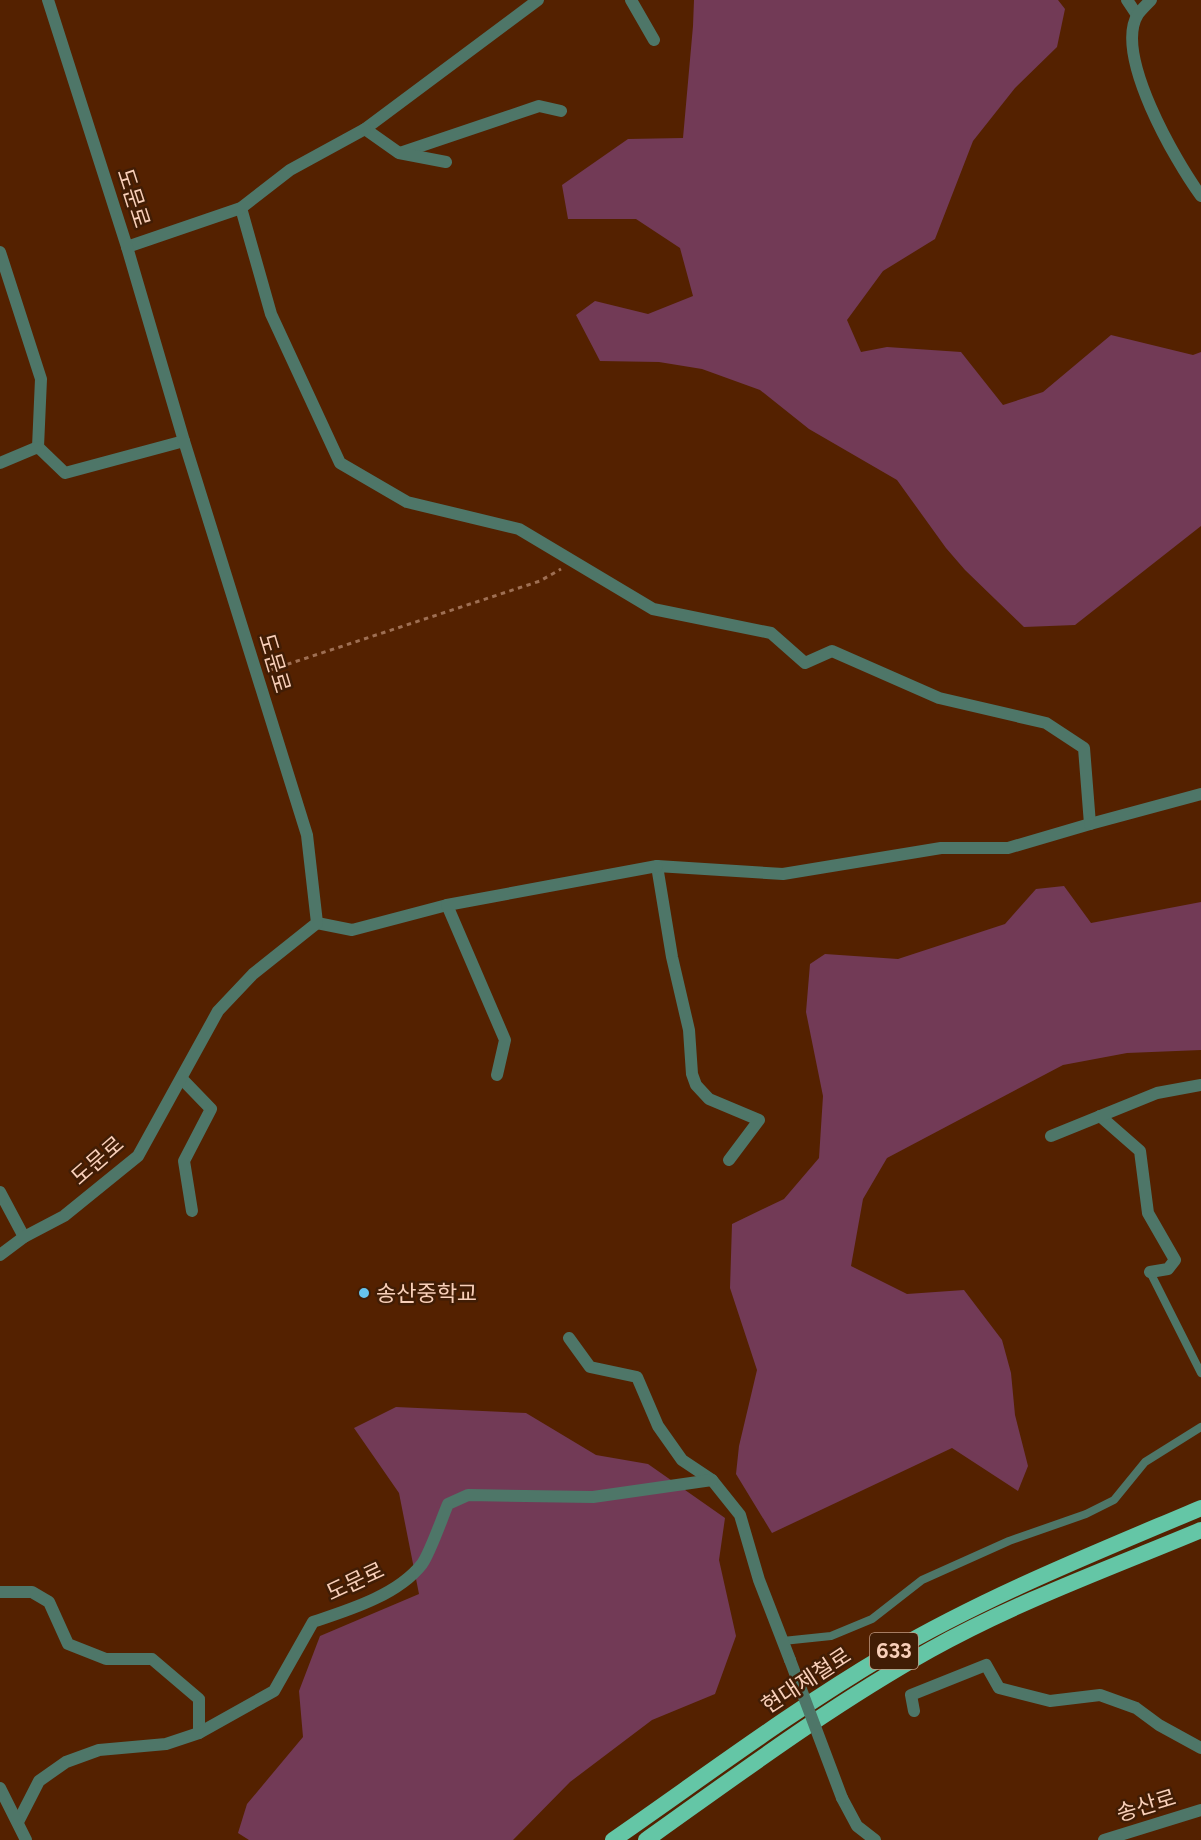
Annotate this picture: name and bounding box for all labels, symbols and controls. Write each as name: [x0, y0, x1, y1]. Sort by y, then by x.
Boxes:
street label: 도문로: [111, 165, 156, 231]
street label: 도문로: [253, 630, 296, 696]
street label: 도문로: [66, 1130, 129, 1190]
place label: 송산중학교: [376, 1280, 477, 1307]
marker: 송산중학교: [357, 1286, 371, 1300]
street label: 도문로: [322, 1556, 388, 1607]
road number: 633: [870, 1633, 918, 1669]
street label: 현대제철로: [756, 1642, 856, 1719]
street label: 송산로: [1113, 1784, 1179, 1827]

